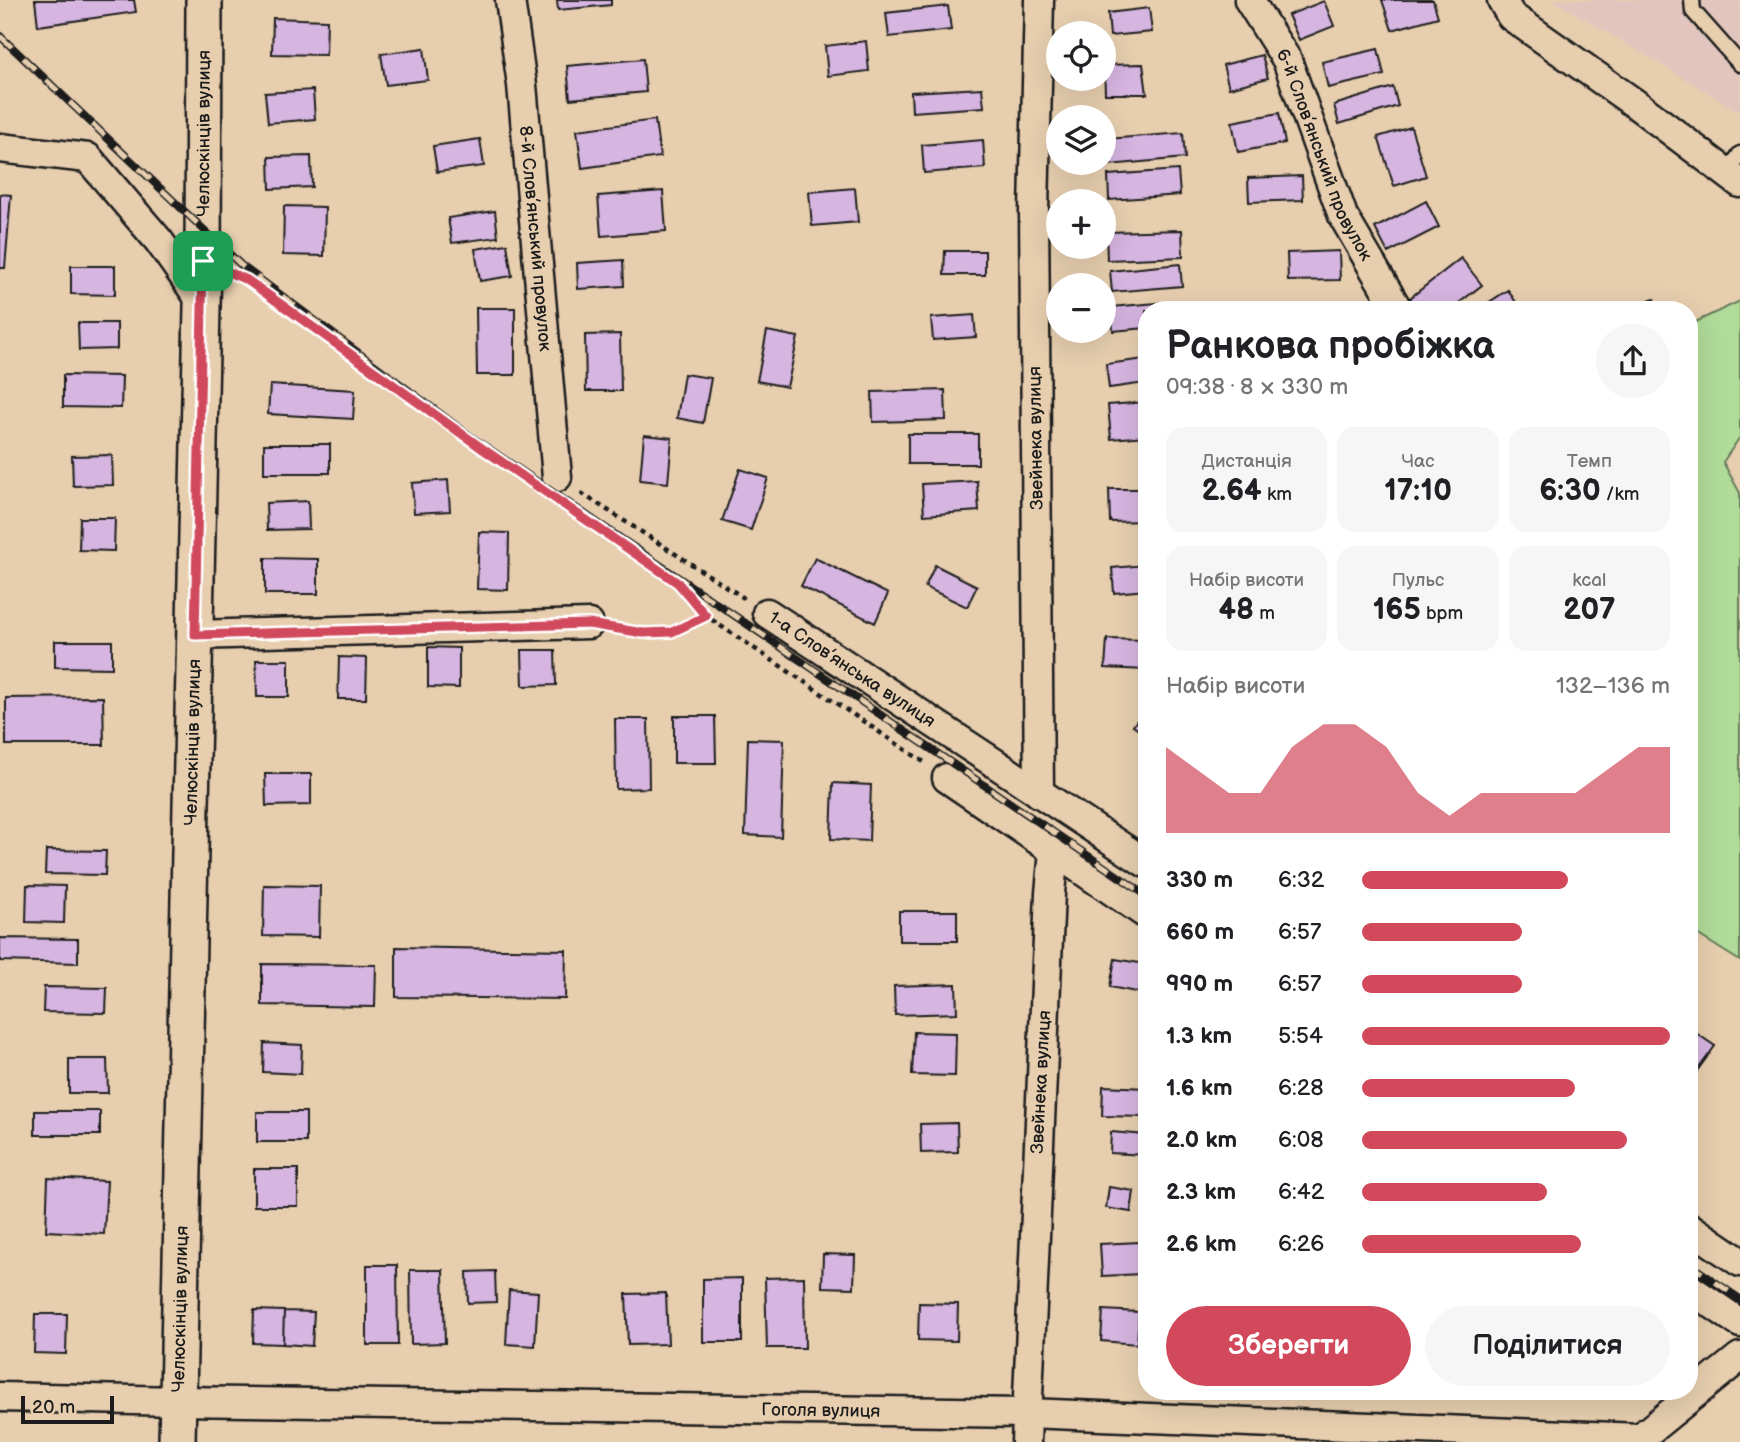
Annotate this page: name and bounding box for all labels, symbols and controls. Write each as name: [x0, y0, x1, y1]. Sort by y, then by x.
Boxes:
map controls: [1046, 21, 1116, 343]
button: locate: [1046, 21, 1116, 91]
street label: 6-й Слов’янський провулок: [1272, 45, 1377, 265]
street label: Челюскінців вулиця: [193, 50, 214, 217]
button: layers: [1046, 105, 1116, 175]
street label: 8-й Слов’янський провулок: [515, 125, 556, 353]
button: +: [1046, 189, 1116, 259]
pin: [173, 231, 233, 291]
icon: arrive: [184, 242, 222, 280]
button: −: [1046, 273, 1116, 343]
text: Ранкова пробіжка: [1166, 324, 1495, 369]
button: share: [1596, 324, 1670, 398]
street label: Звейнека вулиця: [1024, 366, 1048, 510]
text: 09:38 · 8 × 330 m: [1166, 373, 1348, 401]
text: Дистанція: [1202, 450, 1292, 473]
text: Час: [1401, 450, 1435, 473]
text: Темп: [1567, 450, 1612, 473]
text: 2.64: [1201, 473, 1262, 509]
text: 17:10: [1384, 473, 1452, 509]
text: 6:30: [1539, 473, 1601, 509]
text: km: [1262, 483, 1292, 506]
text: /km: [1601, 483, 1639, 506]
text: Набір висоти: [1189, 569, 1304, 592]
text: Пульс: [1392, 569, 1444, 592]
text: kcal: [1572, 569, 1606, 592]
text: 48: [1218, 592, 1254, 628]
text: 165: [1373, 592, 1421, 628]
text: 207: [1563, 592, 1616, 628]
text: m: [1254, 602, 1275, 625]
text: bpm: [1421, 602, 1463, 625]
street label: 1-а Слов’янська вулиця: [765, 607, 939, 732]
street label: Челюскінців вулиця: [180, 659, 205, 826]
text: Набір висоти: [1166, 672, 1305, 700]
text: 132–136 m: [1556, 672, 1670, 700]
text: 330 m: [1166, 866, 1233, 894]
text: 6:32: [1278, 866, 1324, 894]
text: 660 m: [1166, 918, 1234, 946]
text: 6:57: [1278, 918, 1321, 946]
text: 990 m: [1166, 970, 1233, 998]
text: 6:57: [1278, 970, 1321, 998]
street label: Звейнека вулиця: [1027, 1010, 1055, 1154]
text: 1.3 km: [1166, 1022, 1232, 1050]
text: 5:54: [1278, 1022, 1323, 1050]
text: 1.6 km: [1166, 1074, 1233, 1102]
text: 6:28: [1278, 1074, 1324, 1102]
text: 2.0 km: [1166, 1126, 1237, 1154]
text: 6:08: [1278, 1126, 1324, 1154]
text: 2.3 km: [1166, 1178, 1236, 1206]
text: 6:42: [1278, 1178, 1324, 1206]
street label: Челюскінців вулиця: [168, 1225, 192, 1393]
text: 2.6 km: [1166, 1230, 1237, 1258]
text: 6:26: [1278, 1230, 1324, 1258]
button: Зберегти: [1166, 1306, 1411, 1386]
button: Поділитися: [1425, 1306, 1670, 1386]
scale bar: [21, 1393, 114, 1425]
text: 20 m: [32, 1396, 75, 1419]
street label: Гоголя вулиця: [761, 1399, 880, 1421]

